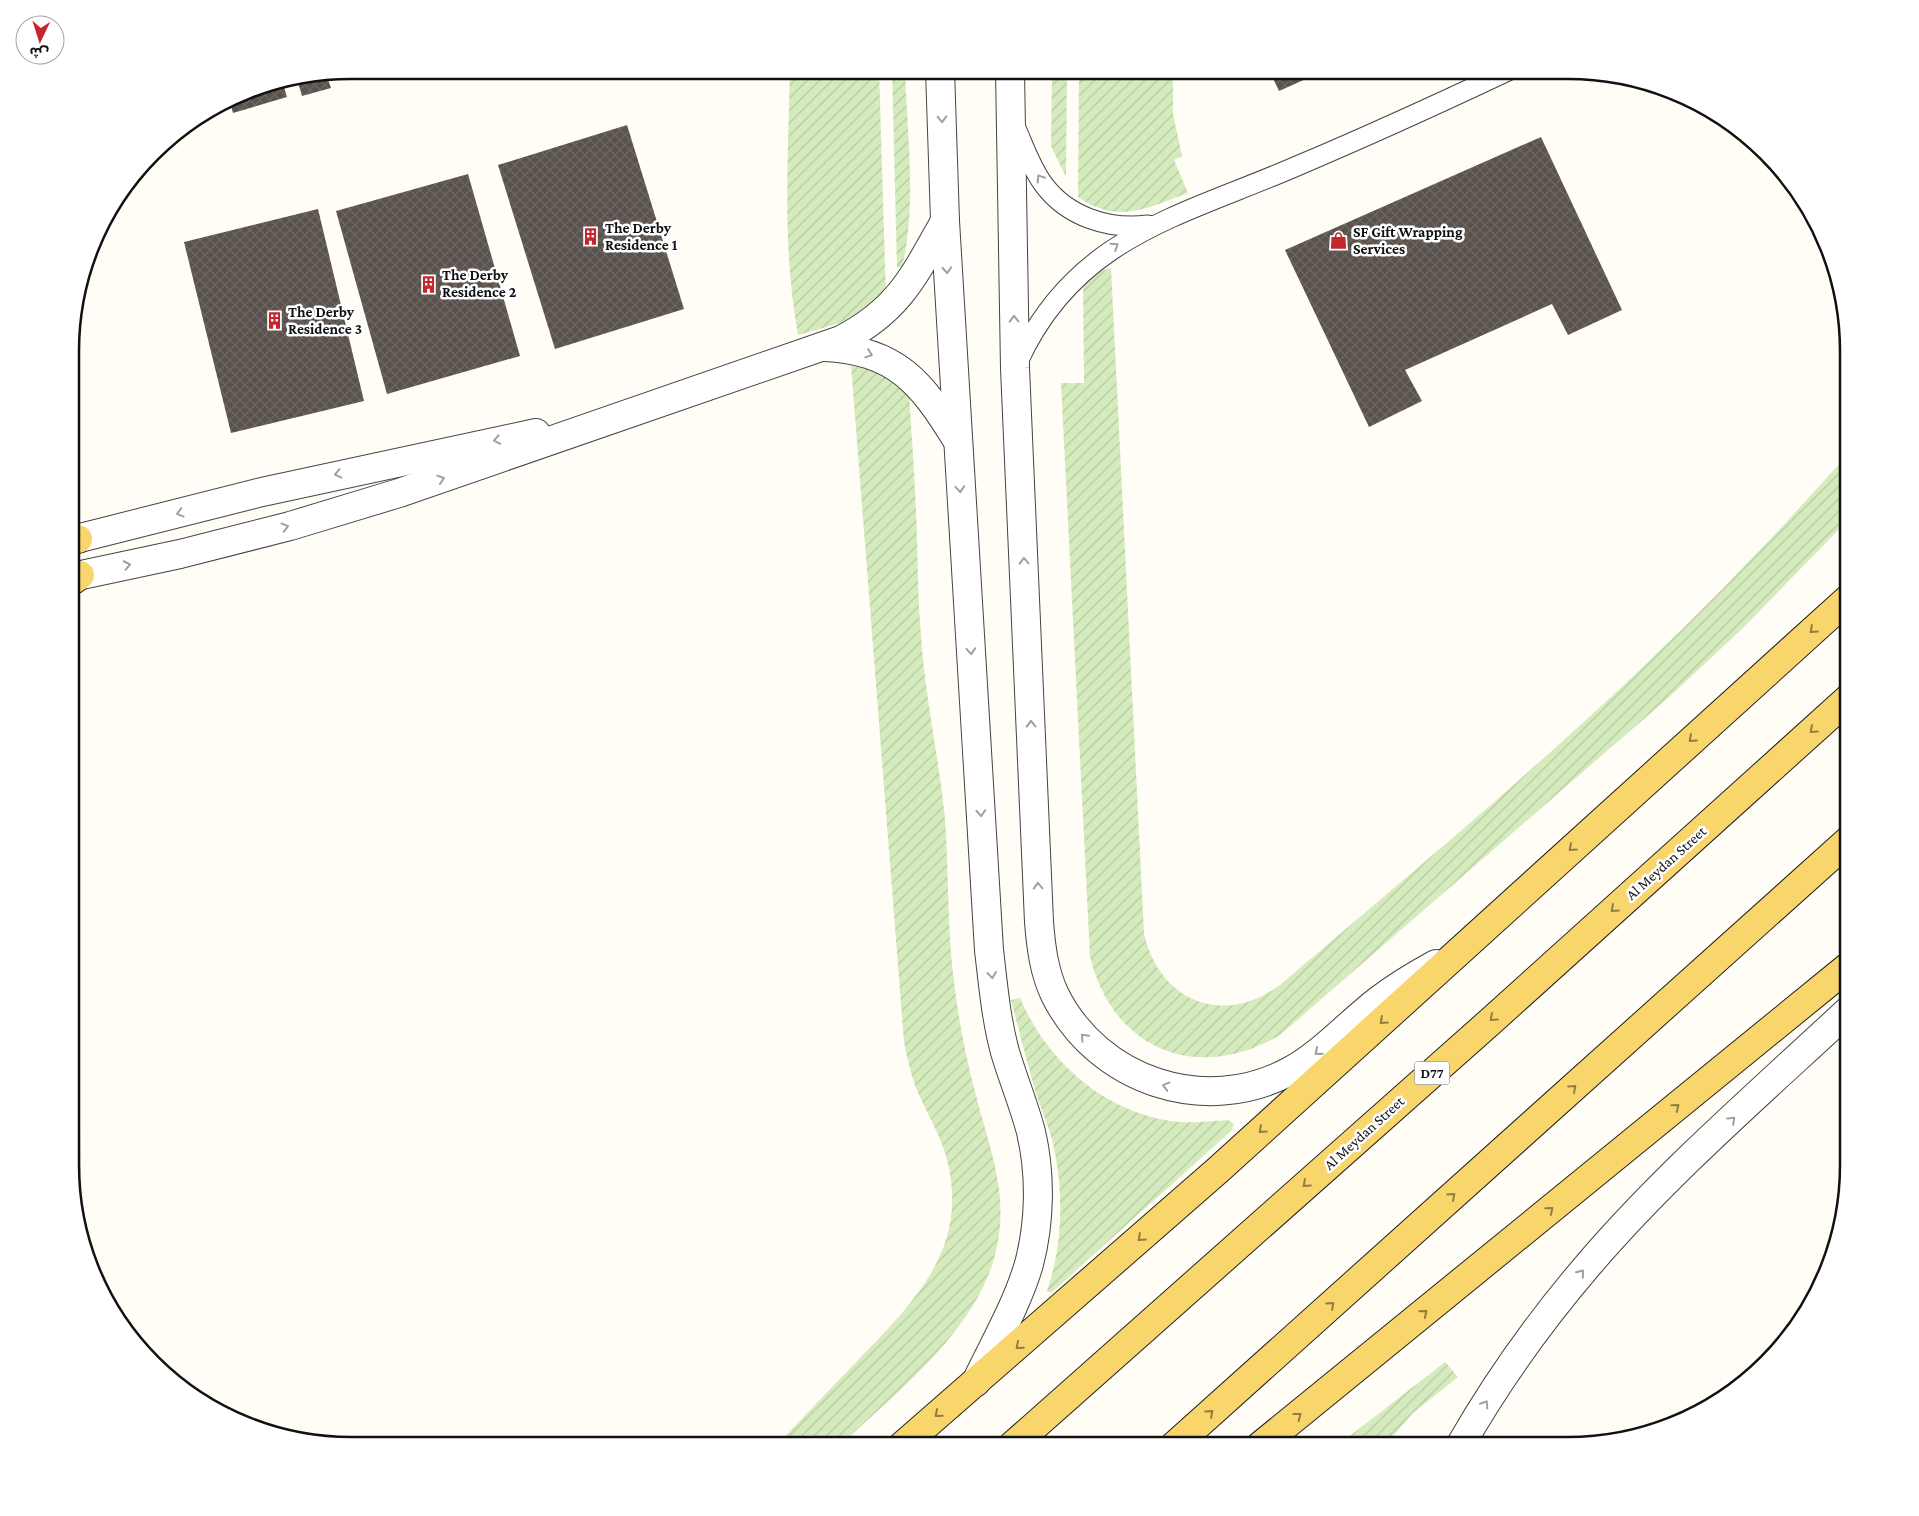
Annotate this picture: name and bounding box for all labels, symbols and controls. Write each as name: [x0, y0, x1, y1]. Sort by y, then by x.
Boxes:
north arrow: [15, 15, 65, 65]
text: ش: [29, 44, 49, 62]
one-way arrow: [937, 116, 947, 123]
one-way arrow: [1036, 175, 1046, 184]
place label: The Derby Residence 1: [605, 220, 678, 253]
place label: SF Gift Wrapping Services: [1353, 224, 1463, 257]
building icon: The Derby Residence 1: [581, 227, 601, 247]
shop icon: SF Gift Wrapping Services: [1329, 231, 1349, 251]
one-way arrow: [1109, 243, 1119, 252]
one-way arrow: [942, 266, 953, 274]
place label: The Derby Residence 2: [442, 267, 517, 300]
building icon: The Derby Residence 2: [418, 274, 438, 294]
place label: The Derby Residence 3: [288, 304, 362, 337]
building icon: The Derby Residence 3: [264, 311, 284, 331]
one-way arrow: [1009, 315, 1020, 323]
one-way arrow: [864, 348, 872, 358]
one-way arrow: [492, 434, 501, 445]
one-way arrow: [333, 468, 342, 479]
one-way arrow: [436, 475, 444, 485]
one-way arrow: [955, 485, 966, 493]
one-way arrow: [176, 507, 185, 518]
one-way arrow: [281, 522, 289, 532]
one-way arrow: [1018, 557, 1029, 565]
one-way arrow: [123, 560, 132, 571]
one-way arrow: [1809, 624, 1818, 633]
one-way arrow: [965, 647, 976, 655]
one-way arrow: [1025, 720, 1036, 728]
one-way arrow: [1809, 724, 1818, 733]
one-way arrow: [1689, 733, 1698, 742]
one-way arrow: [976, 809, 987, 817]
street label: Al Meydan Street: [1623, 822, 1711, 904]
one-way arrow: [1568, 843, 1577, 852]
one-way arrow: [1032, 882, 1043, 890]
one-way arrow: [1610, 904, 1619, 913]
one-way arrow: [986, 971, 996, 979]
one-way arrow: [1490, 1012, 1499, 1021]
one-way arrow: [1379, 1015, 1388, 1024]
one-way arrow: [1081, 1034, 1090, 1043]
one-way arrow: [1315, 1046, 1324, 1055]
road number: D77: [1414, 1062, 1450, 1084]
one-way arrow: [1162, 1081, 1170, 1091]
one-way arrow: [1567, 1085, 1576, 1094]
street label: Al Meydan Street: [1321, 1092, 1409, 1174]
one-way arrow: [1670, 1105, 1679, 1113]
one-way arrow: [1726, 1117, 1735, 1126]
one-way arrow: [1259, 1124, 1268, 1133]
one-way arrow: [1303, 1179, 1312, 1188]
one-way arrow: [1446, 1193, 1455, 1202]
one-way arrow: [1544, 1208, 1553, 1216]
one-way arrow: [1137, 1233, 1146, 1242]
one-way arrow: [1576, 1270, 1584, 1279]
one-way arrow: [1325, 1302, 1334, 1311]
one-way arrow: [1419, 1310, 1428, 1319]
one-way arrow: [1015, 1340, 1024, 1349]
one-way arrow: [1479, 1400, 1489, 1409]
one-way arrow: [935, 1409, 944, 1418]
one-way arrow: [1204, 1410, 1213, 1419]
one-way arrow: [1292, 1413, 1301, 1421]

